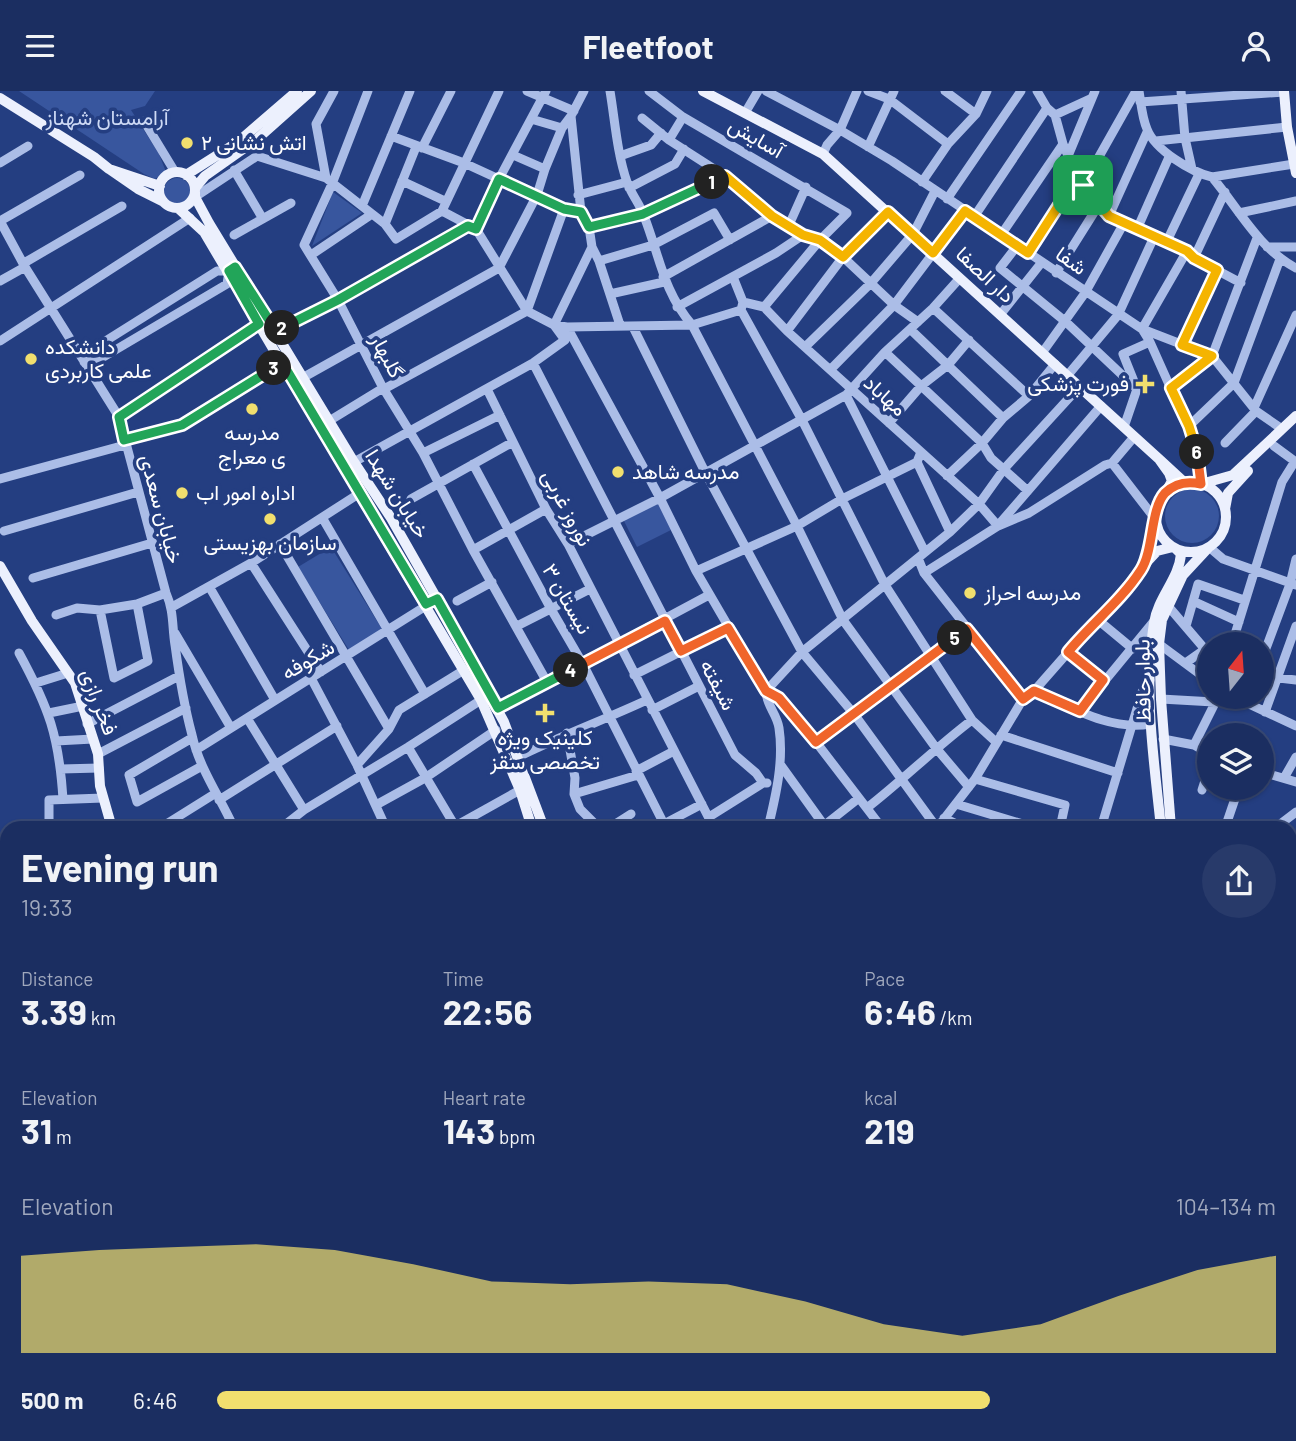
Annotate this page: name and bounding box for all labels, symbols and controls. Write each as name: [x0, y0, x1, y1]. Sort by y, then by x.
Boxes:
icon: menu: [21, 27, 59, 65]
text: Fleetfoot: [582, 27, 714, 65]
icon: person: [1237, 27, 1275, 65]
park label: آرامستان شهناز: [44, 104, 171, 131]
street label: آسایش: [724, 111, 791, 164]
place label: اتش نشانی ۲: [201, 129, 307, 155]
marker: اتش نشانی ۲: [179, 135, 195, 151]
pin: [1053, 155, 1113, 215]
pin: 1: [694, 165, 730, 199]
icon: arrive: [1064, 166, 1102, 204]
text: 1: [708, 170, 715, 193]
street label: دار الصفا: [950, 240, 1021, 309]
street label: شفا: [1051, 240, 1092, 279]
pin: 2: [264, 310, 300, 345]
text: 2: [276, 316, 287, 339]
street label: گلبهار: [364, 328, 410, 383]
place label: دانشکده علمی کاربردی: [45, 333, 152, 384]
marker: دانشکده علمی کاربردی: [23, 351, 39, 367]
pin: 3: [256, 351, 292, 385]
text: 3: [268, 356, 279, 379]
street label: مهاباد: [858, 369, 913, 422]
place label: فورت پزشکی: [1027, 370, 1129, 398]
marker: فورت پزشکی: [1135, 374, 1155, 394]
marker: مدرسه ی معراج: [244, 401, 260, 417]
place label: مدرسه ی معراج: [218, 419, 286, 471]
pin: 6: [1180, 435, 1214, 469]
text: 6: [1191, 440, 1202, 463]
street label: خیابان شهدا: [359, 444, 435, 543]
street label: خیابان سعدی: [135, 451, 189, 566]
place label: مدرسه شاهد: [632, 458, 739, 485]
marker: مدرسه شاهد: [610, 464, 626, 480]
street label: نوروز غربی: [536, 465, 599, 551]
place label: اداره امور اب: [196, 479, 295, 506]
marker: اداره امور اب: [174, 485, 190, 501]
marker: سازمان بهزیستی: [262, 511, 278, 527]
place label: سازمان بهزیستی: [204, 529, 336, 556]
street label: نیستان ۳: [537, 559, 598, 638]
place label: مدرسه احراز: [983, 579, 1081, 606]
marker: مدرسه احراز: [962, 585, 978, 601]
pin: 5: [937, 621, 972, 655]
text: 5: [949, 626, 960, 649]
north arrow: [1197, 632, 1274, 709]
map controls: [1197, 632, 1274, 800]
street label: شکوفه: [276, 633, 339, 686]
street label: بلوار حافظ: [1128, 639, 1157, 723]
pin: 4: [554, 653, 588, 687]
street label: شیفته: [695, 655, 743, 714]
text: 4: [565, 658, 576, 681]
street label: فخر رازی: [75, 665, 124, 739]
marker: کلینیک ویژه تخصصی سقز: [535, 703, 555, 723]
button: layers: [1197, 723, 1274, 800]
place label: کلینیک ویژه تخصصی سقز: [489, 724, 600, 775]
text: Evening run: [21, 844, 219, 890]
button: share: [1202, 844, 1276, 918]
text: 19:33: [21, 893, 73, 921]
text: Distance: [21, 967, 93, 990]
text: Time: [443, 967, 484, 990]
text: Pace: [864, 967, 905, 990]
text: 3.39: [21, 990, 87, 1032]
text: 22:56: [443, 990, 532, 1032]
text: 6:46: [864, 990, 936, 1032]
text: km: [87, 1006, 116, 1029]
text: /km: [936, 1006, 972, 1029]
text: Elevation: [21, 1086, 98, 1109]
text: Heart rate: [443, 1086, 526, 1109]
text: kcal: [864, 1086, 897, 1109]
text: 31: [21, 1109, 52, 1151]
text: 143: [443, 1109, 495, 1151]
text: 219: [864, 1109, 915, 1151]
text: m: [52, 1125, 72, 1148]
text: bpm: [495, 1125, 536, 1148]
text: Elevation: [21, 1192, 114, 1220]
text: 104–134 m: [1176, 1192, 1276, 1220]
text: 500 m: [21, 1386, 83, 1414]
text: 6:46: [133, 1386, 177, 1414]

